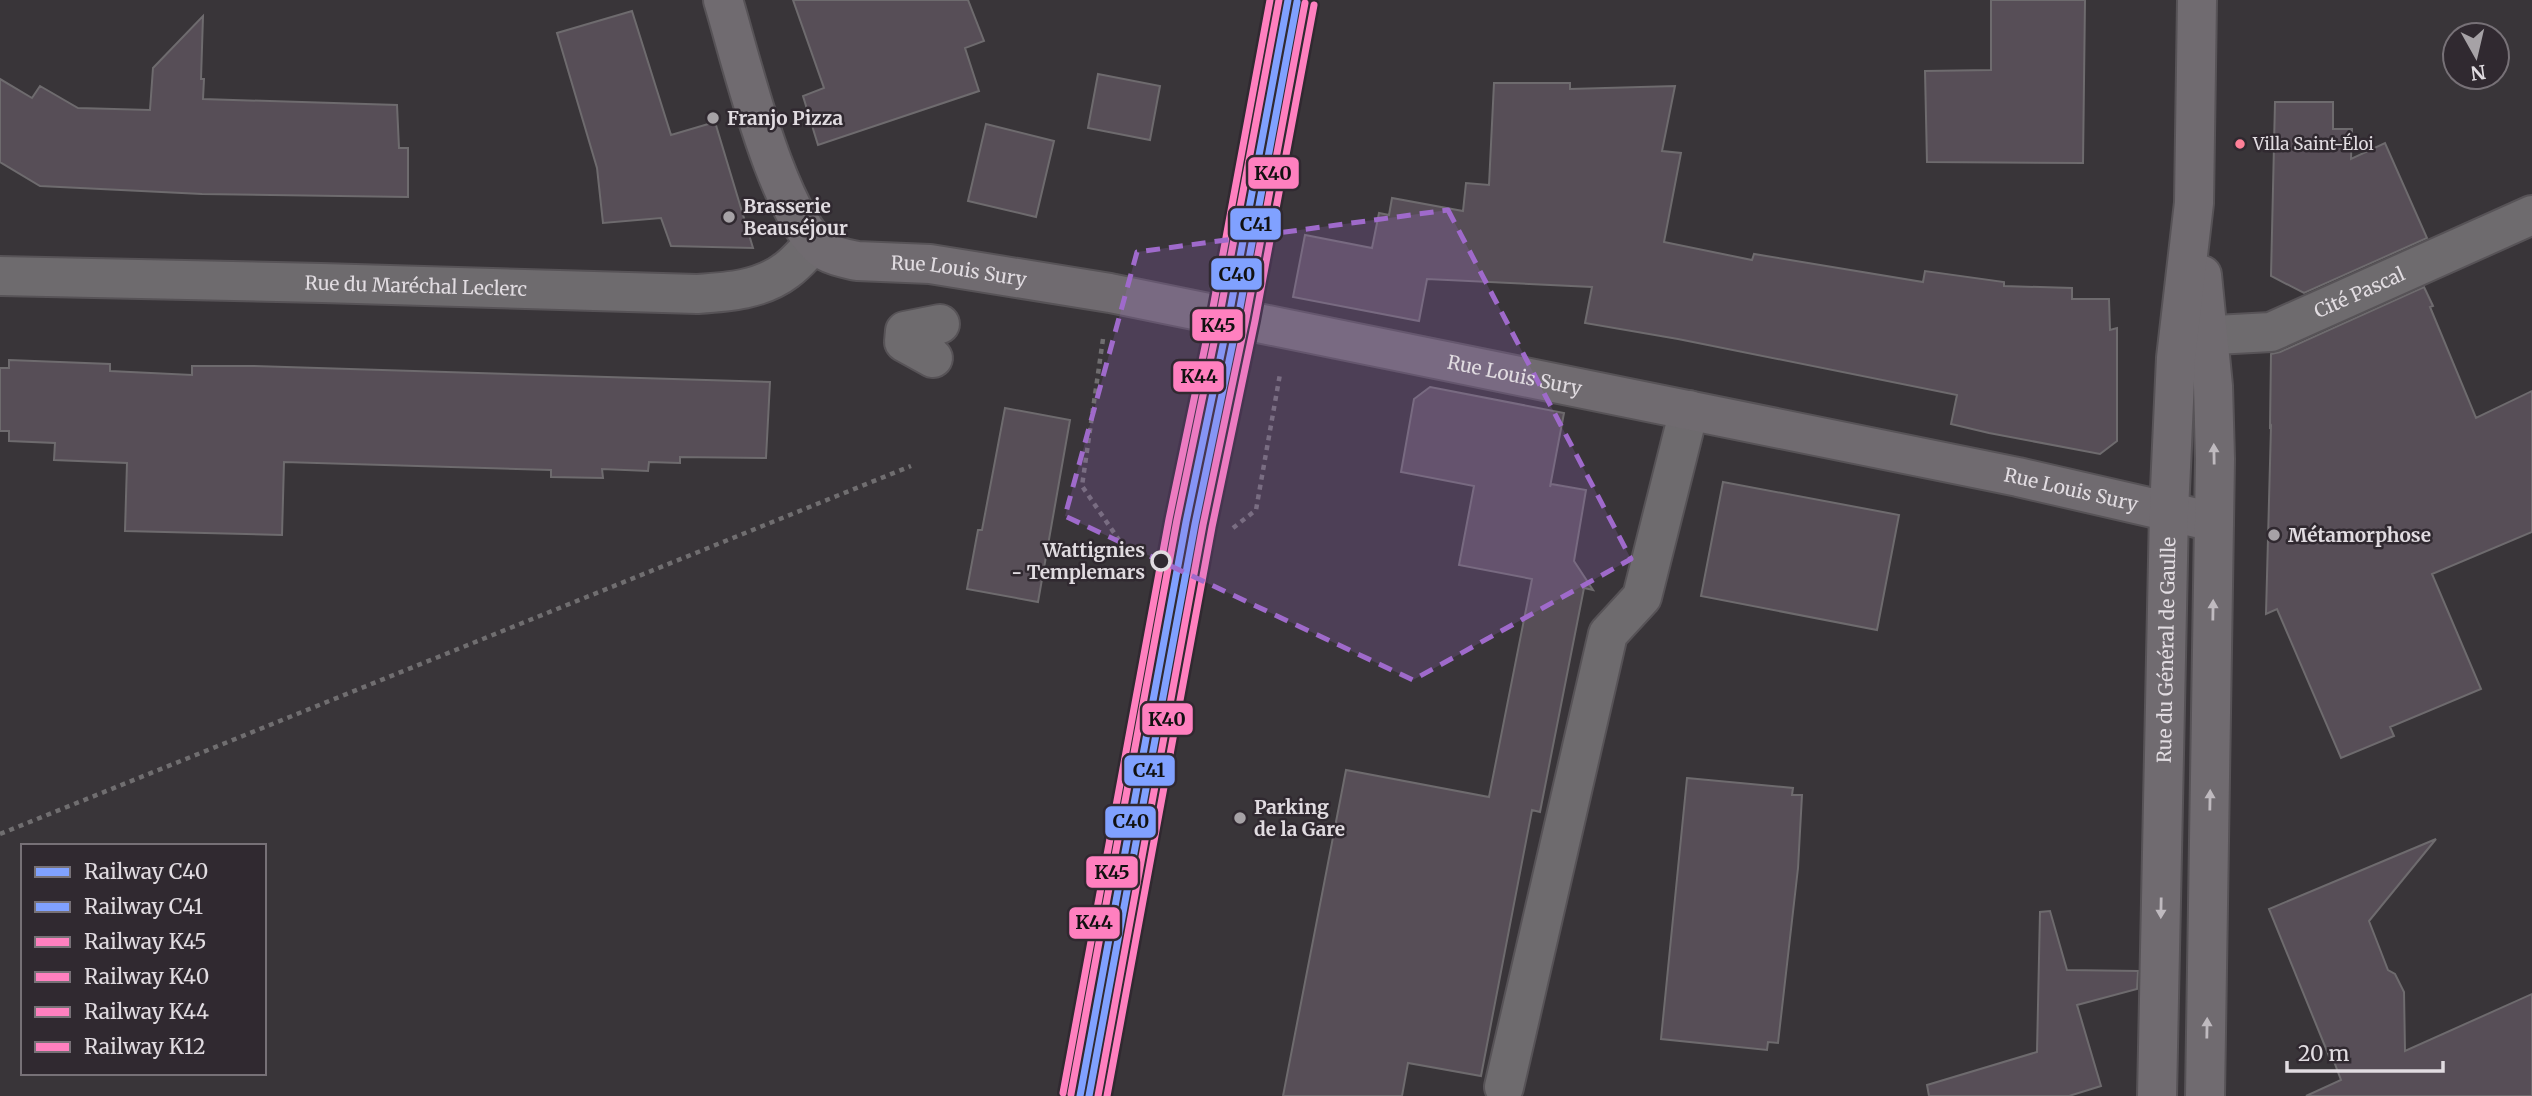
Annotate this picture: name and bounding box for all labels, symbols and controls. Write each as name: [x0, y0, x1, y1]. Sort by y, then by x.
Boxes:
north arrow: [2441, 21, 2511, 91]
text: N: [2469, 60, 2487, 86]
place label: Franjo Pizza: [727, 106, 844, 130]
marker: Franjo Pizza: [705, 110, 721, 126]
place label: Villa Saint-Éloi: [2252, 132, 2374, 155]
marker: Villa Saint-Éloi: [2233, 137, 2247, 151]
line badge: K40: [1247, 156, 1300, 190]
text: K40: [1254, 161, 1292, 185]
place label: Brasserie Beauséjour: [743, 194, 848, 240]
line badge: C41: [1229, 207, 1282, 241]
marker: Brasserie Beauséjour: [721, 209, 737, 225]
text: C41: [1240, 212, 1272, 236]
street label: Rue Louis Sury: [890, 250, 1028, 291]
line badge: C40: [1210, 257, 1263, 291]
text: C40: [1219, 262, 1255, 286]
street label: Cité Pascal: [2310, 262, 2409, 323]
street label: Rue du Maréchal Leclerc: [305, 271, 527, 301]
line badge: K45: [1191, 308, 1244, 342]
text: K45: [1200, 313, 1236, 337]
street label: Rue Louis Sury: [1445, 350, 1584, 400]
line badge: K44: [1172, 360, 1225, 393]
text: K44: [1180, 364, 1218, 388]
one-way arrow: [2209, 443, 2220, 465]
street label: Rue Louis Sury: [2002, 462, 2141, 516]
place label: Métamorphose: [2288, 523, 2431, 547]
marker: Métamorphose: [2266, 527, 2282, 543]
street label: Rue du Général de Gaulle: [2152, 537, 2180, 763]
place label: Wattignies - Templemars: [1011, 538, 1145, 584]
marker: Wattignies - Templemars: [1151, 551, 1171, 571]
one-way arrow: [2207, 599, 2219, 621]
line badge: K40: [1141, 702, 1194, 736]
text: K40: [1148, 707, 1186, 731]
line badge: C41: [1123, 754, 1176, 787]
text: C41: [1133, 758, 1165, 782]
one-way arrow: [2204, 789, 2216, 811]
place label: Parking de la Gare: [1254, 795, 1345, 841]
line badge: C40: [1104, 805, 1157, 839]
text: C40: [1113, 809, 1149, 833]
marker: Parking de la Gare: [1232, 810, 1248, 826]
legend: [21, 844, 266, 1075]
line badge: K45: [1085, 855, 1139, 889]
text: Railway C40: [84, 858, 208, 885]
text: K45: [1094, 860, 1130, 884]
text: Railway C41: [84, 893, 203, 920]
one-way arrow: [2156, 898, 2167, 920]
line badge: K44: [1068, 906, 1121, 940]
text: K44: [1075, 910, 1113, 934]
text: Railway K45: [84, 928, 206, 955]
text: Railway K40: [84, 963, 209, 990]
text: Railway K44: [84, 998, 209, 1025]
one-way arrow: [2201, 1017, 2212, 1039]
scale bar: [2287, 1030, 2443, 1074]
text: Railway K12: [84, 1033, 205, 1060]
text: 20 m: [2298, 1040, 2350, 1067]

